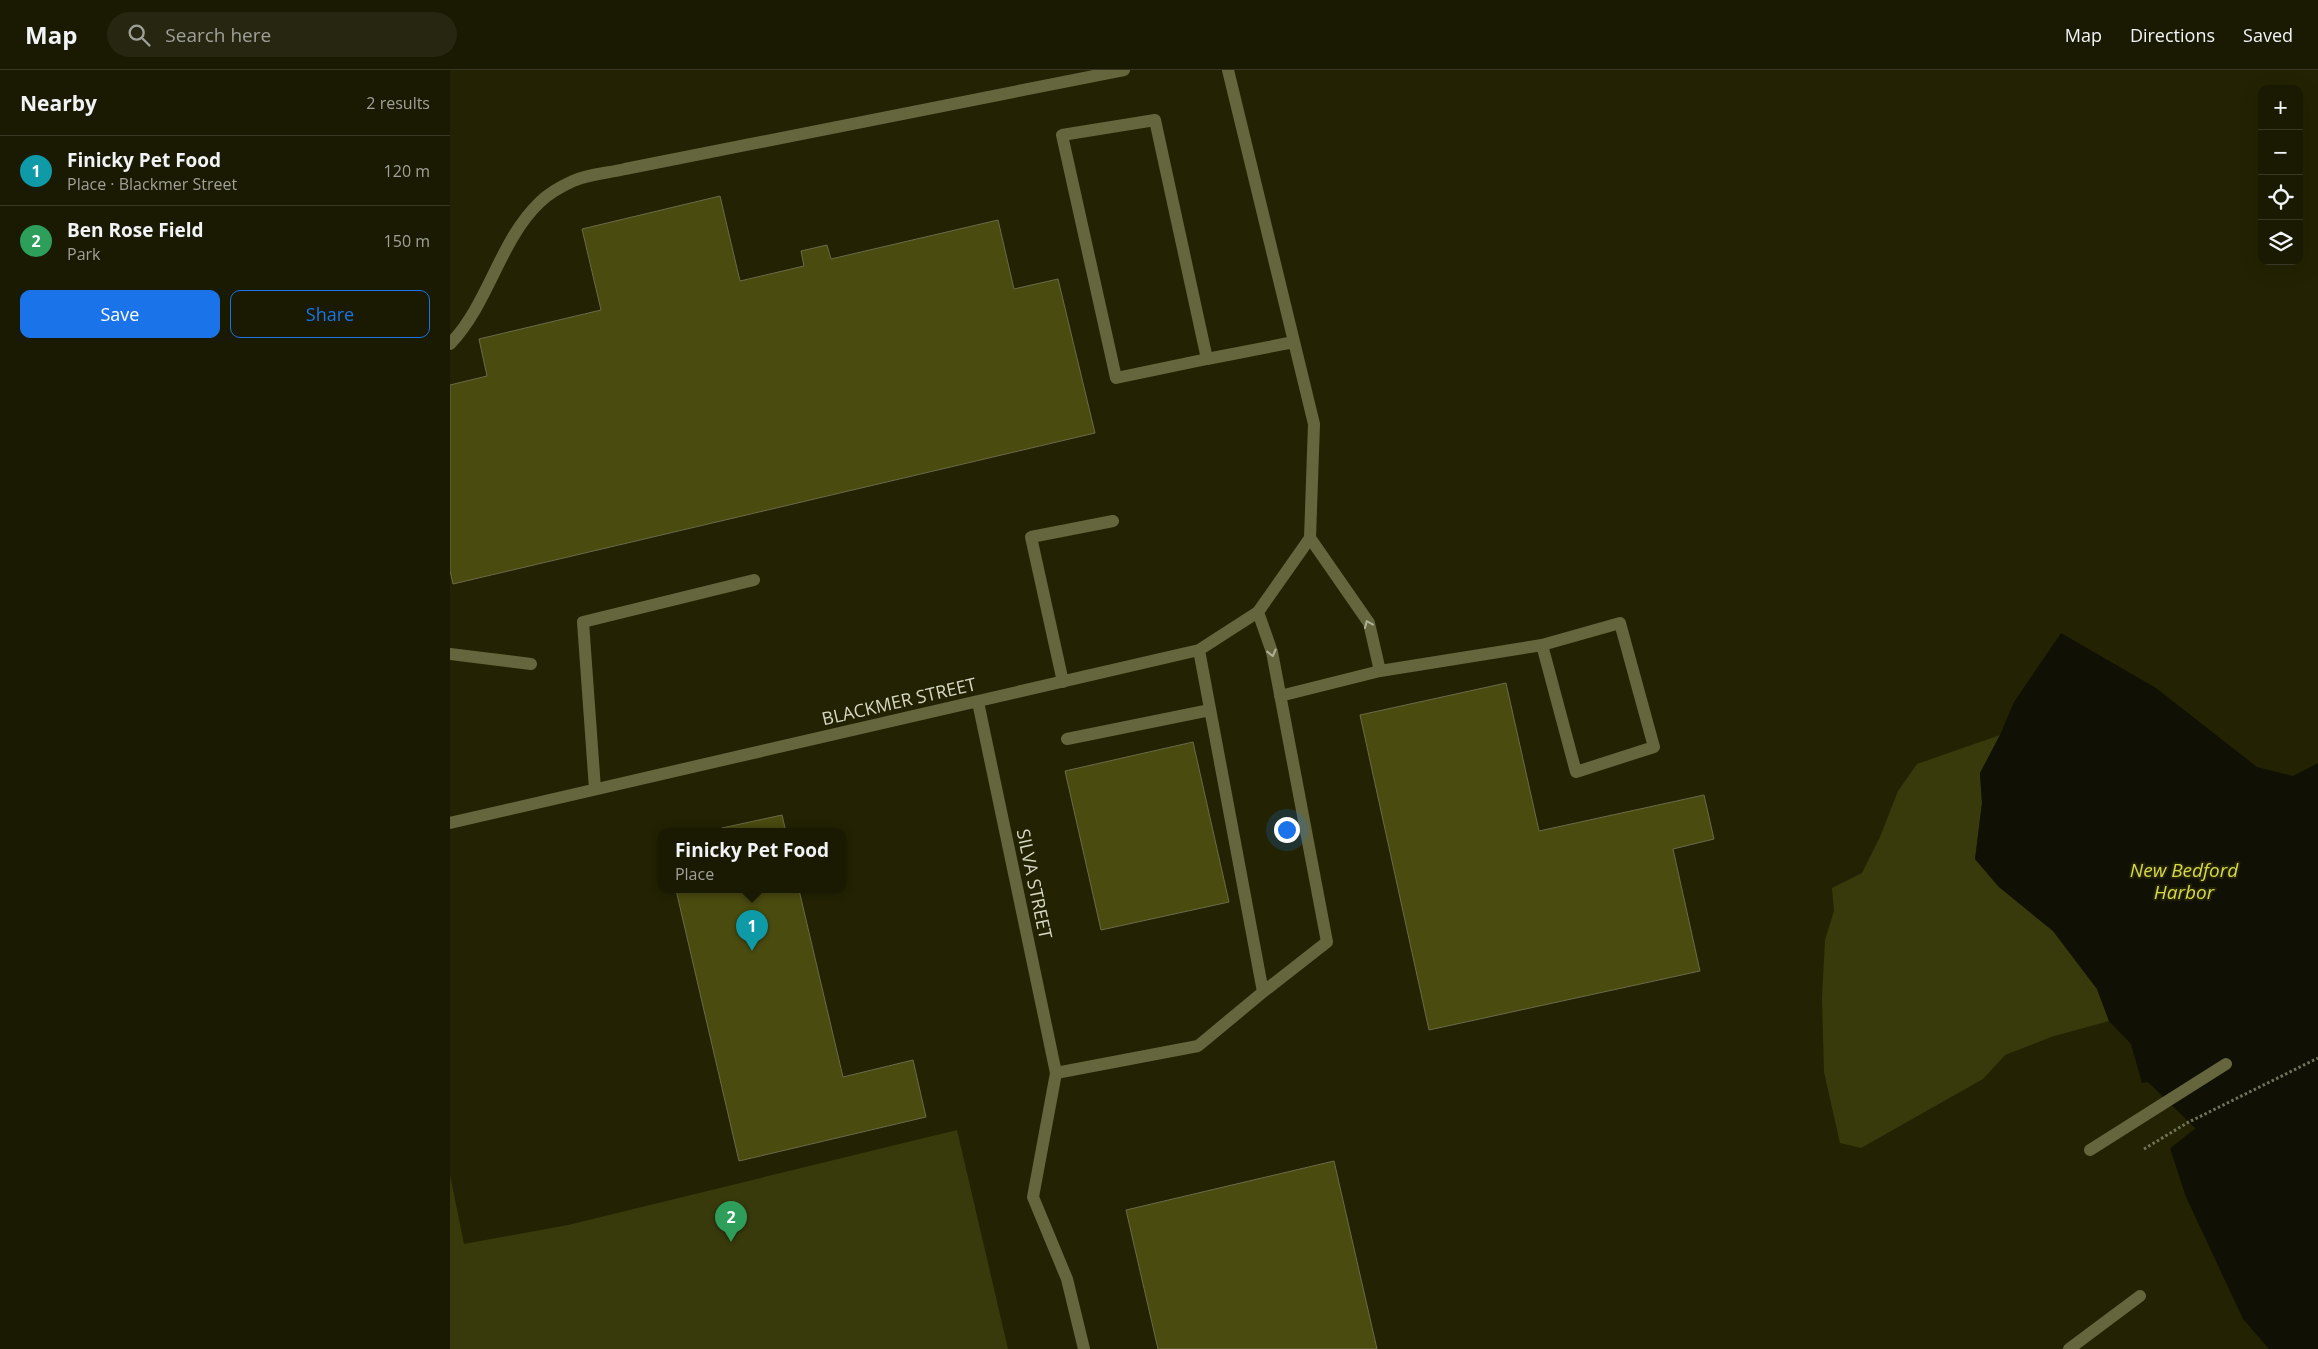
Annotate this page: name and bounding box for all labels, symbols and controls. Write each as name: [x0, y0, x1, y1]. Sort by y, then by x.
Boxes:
search box: [107, 12, 457, 57]
text: Map: [25, 18, 77, 51]
icon: search: [125, 21, 153, 49]
text: Search here: [165, 22, 271, 48]
text: Map: [2065, 23, 2102, 47]
text: Directions: [2130, 23, 2215, 47]
text: Saved: [2243, 23, 2293, 47]
map controls: [2258, 85, 2303, 265]
button: +: [2258, 85, 2303, 130]
text: Nearby: [20, 89, 97, 117]
text: 2 results: [366, 92, 430, 114]
button: −: [2258, 130, 2303, 175]
text: Finicky Pet Food: [67, 147, 221, 173]
text: 1: [31, 160, 41, 182]
text: 120 m: [384, 160, 430, 182]
text: Place · Blackmer Street: [67, 173, 237, 195]
button: locate: [2258, 175, 2303, 220]
text: Ben Rose Field: [67, 217, 204, 243]
button: layers: [2258, 220, 2303, 265]
text: 2: [31, 230, 41, 252]
text: 150 m: [384, 230, 430, 252]
text: Park: [67, 243, 100, 265]
button: Save: [20, 290, 220, 338]
button: Share: [230, 290, 430, 338]
one-way arrow: [1363, 620, 1374, 629]
one-way arrow: [1266, 649, 1277, 658]
street label: BLACKMER STREET: [819, 672, 978, 730]
your location: [1274, 817, 1300, 843]
street label: SILVA STREET: [1012, 827, 1058, 941]
popup: [658, 828, 846, 893]
text: Finicky Pet Food: [675, 837, 829, 863]
water label: New Bedford Harbor: [2130, 857, 2239, 905]
text: Place: [675, 863, 714, 885]
pin: 1: [736, 910, 768, 951]
pin: 2: [715, 1201, 747, 1242]

